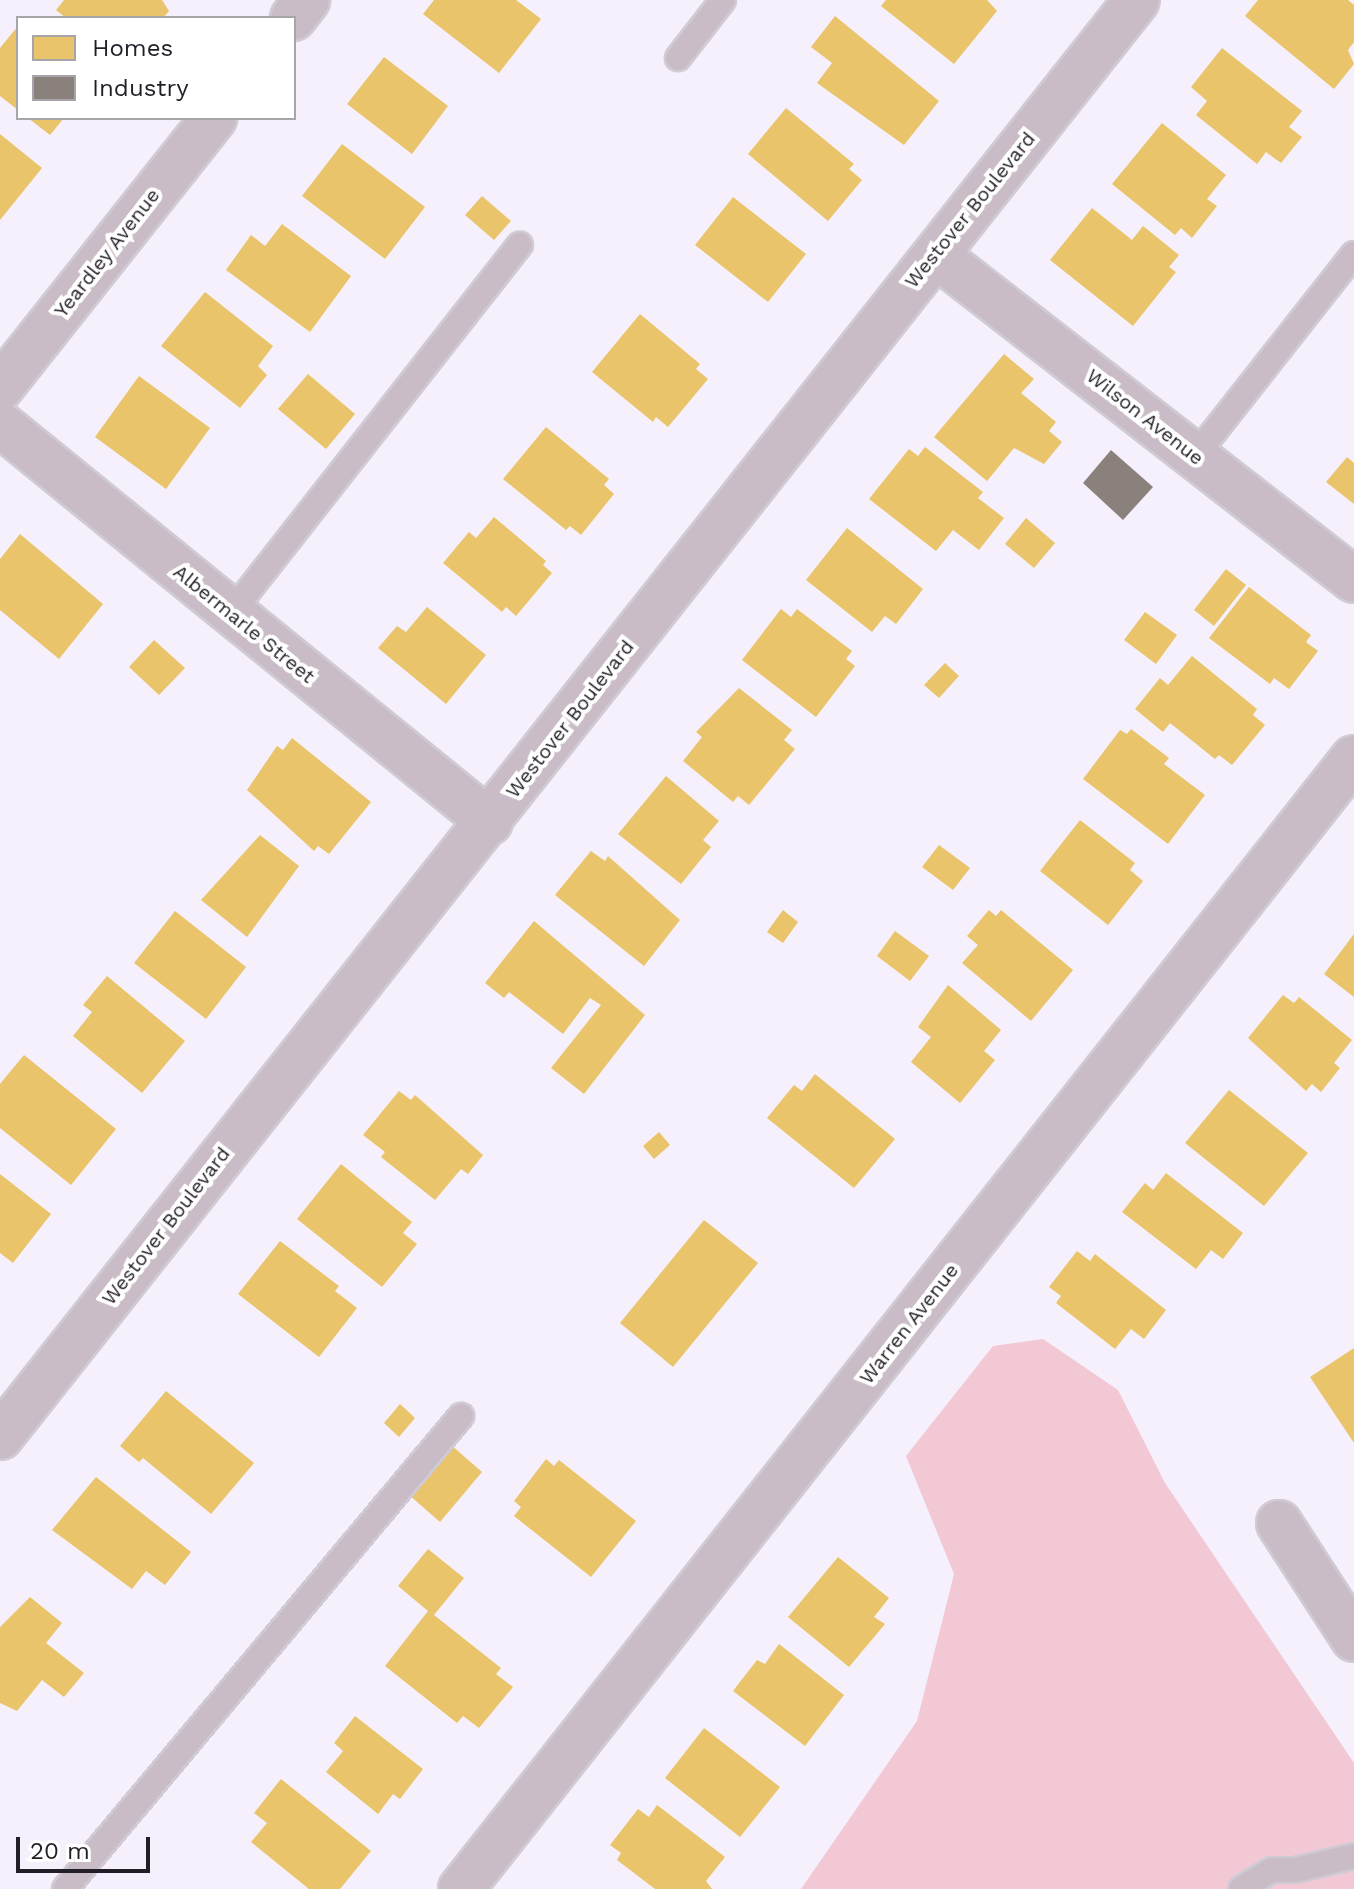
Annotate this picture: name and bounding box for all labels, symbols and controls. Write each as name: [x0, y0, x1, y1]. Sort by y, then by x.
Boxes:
legend: [16, 16, 296, 120]
text: Homes: [92, 34, 173, 62]
text: Industry: [92, 74, 189, 102]
street label: Westover Boulevard: [899, 127, 1041, 293]
street label: Yeardley Avenue: [49, 183, 165, 323]
street label: Wilson Avenue: [1081, 363, 1209, 471]
street label: Albermarle Street: [169, 560, 319, 688]
street label: Westover Boulevard: [501, 635, 639, 803]
street label: Westover Boulevard: [97, 1142, 235, 1310]
street label: Warren Avenue: [854, 1259, 964, 1389]
scale bar: [20, 1821, 154, 1871]
text: 20 m: [30, 1837, 90, 1865]

